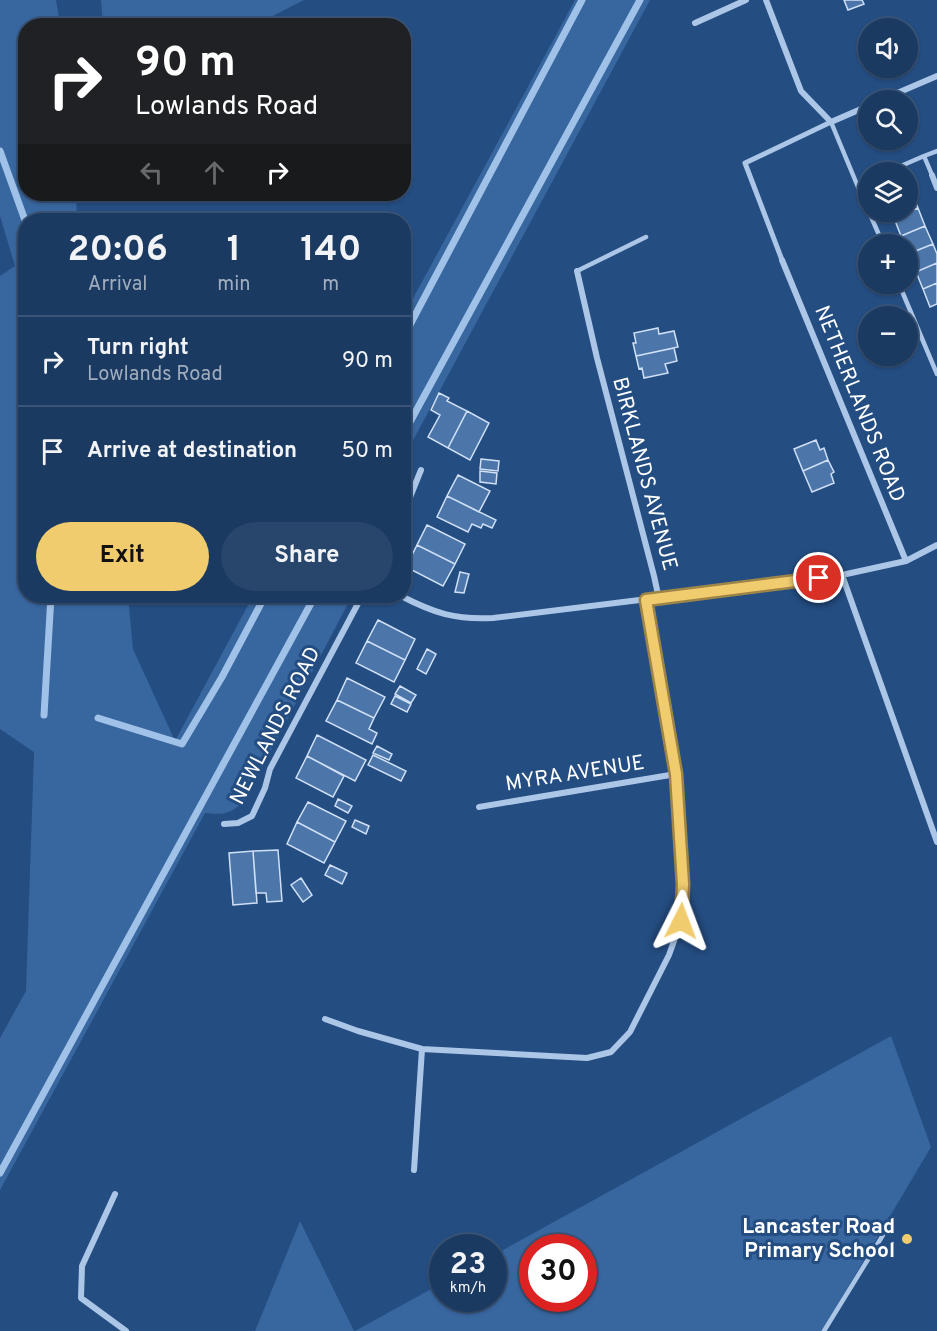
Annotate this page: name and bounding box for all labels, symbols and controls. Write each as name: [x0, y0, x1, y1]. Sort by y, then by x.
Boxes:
map controls: [858, 18, 918, 366]
button: sound: [858, 18, 918, 78]
text: 90 m: [135, 38, 236, 91]
icon: right: [36, 42, 114, 120]
text: Lowlands Road: [135, 90, 318, 124]
button: search: [858, 90, 918, 150]
icon: left: [135, 156, 168, 189]
icon: ahead: [198, 156, 231, 189]
icon: right: [261, 156, 294, 189]
button: layers: [858, 162, 918, 222]
text: 20:06: [68, 228, 168, 274]
text: 1: [227, 228, 241, 274]
text: 140: [300, 228, 361, 274]
button: +: [858, 234, 918, 294]
text: Arrival: [88, 272, 147, 298]
text: min: [217, 272, 251, 298]
text: m: [322, 272, 339, 298]
street label: NETHERLANDS ROAD: [807, 302, 911, 506]
button: −: [858, 306, 918, 366]
text: Turn right: [87, 335, 189, 362]
icon: right: [36, 345, 69, 378]
text: 90 m: [342, 348, 393, 375]
text: Lowlands Road: [87, 362, 223, 388]
street label: BIRKLANDS AVENUE: [605, 374, 683, 574]
icon: arrive: [36, 435, 69, 468]
text: Arrive at destination: [87, 438, 297, 465]
text: 50 m: [341, 438, 393, 465]
button: Exit: [36, 522, 209, 591]
button: Share: [221, 522, 393, 591]
pin: [793, 552, 844, 603]
icon: arrive: [802, 561, 835, 594]
street label: NEWLANDS ROAD: [225, 642, 327, 810]
street label: MYRA AVENUE: [504, 750, 646, 798]
position arrow: [649, 889, 713, 953]
place label: Lancaster Road Primary School: [742, 1214, 895, 1265]
marker: Lancaster Road Primary School: [900, 1232, 914, 1246]
speed limit sign: 30: [519, 1234, 597, 1312]
text: 23: [450, 1247, 486, 1284]
text: km/h: [450, 1279, 486, 1298]

